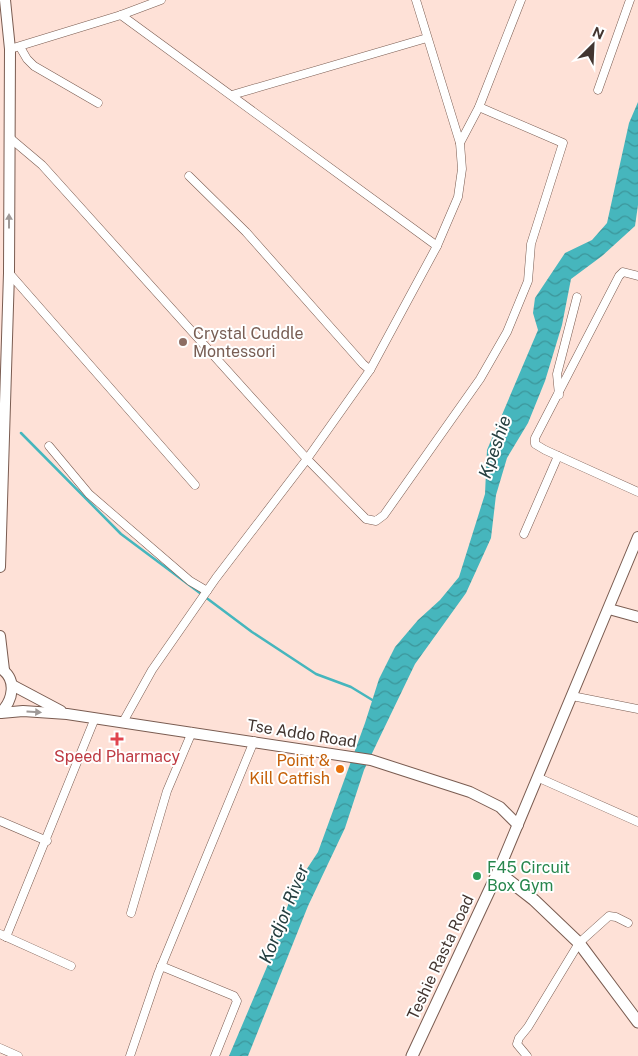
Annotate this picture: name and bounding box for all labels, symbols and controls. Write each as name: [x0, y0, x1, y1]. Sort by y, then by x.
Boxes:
north arrow: [568, 20, 618, 70]
text: N: [590, 24, 607, 43]
one-way arrow: [5, 213, 13, 229]
place label: Crystal Cuddle Montessori: [193, 324, 304, 361]
marker: Crystal Cuddle Montessori: [177, 336, 189, 348]
water label: Kpeshie: [474, 412, 515, 481]
one-way arrow: [26, 708, 42, 716]
street label: Tse Addo Road: [246, 715, 358, 752]
marker: Speed Pharmacy: [111, 733, 123, 745]
place label: Speed Pharmacy: [54, 747, 180, 766]
place label: Point & Kill Catfish: [249, 751, 330, 788]
marker: Point & Kill Catfish: [334, 763, 346, 775]
place label: F45 Circuit Box Gym: [487, 858, 570, 895]
water label: Kordjor River: [254, 861, 313, 966]
marker: F45 Circuit Box Gym: [471, 870, 483, 882]
street label: Teshie Rasta Road: [403, 892, 478, 1023]

